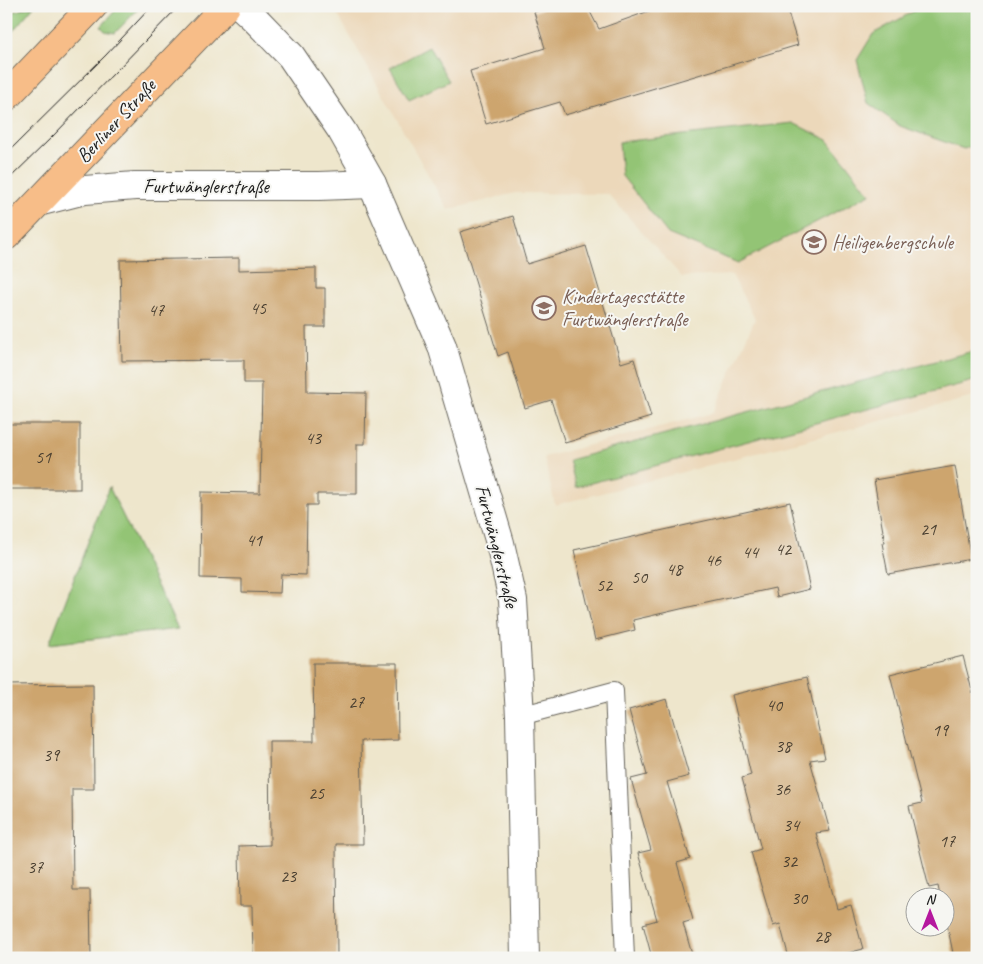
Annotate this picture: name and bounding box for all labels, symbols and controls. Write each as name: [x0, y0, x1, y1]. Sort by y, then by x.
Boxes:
street label: Berliner Straße: [71, 73, 162, 168]
street label: Furtwänglerstraße: [143, 174, 270, 199]
school or university icon: Heiligenbergschule: [801, 229, 827, 255]
place label: Heiligenbergschule: [832, 230, 954, 255]
place label: Kindertagesstätte Furtwänglerstraße: [562, 284, 689, 332]
school or university icon: Kindertagesstätte Furtwänglerstraße: [531, 295, 557, 321]
house number: 45: [250, 297, 267, 319]
house number: 47: [148, 299, 165, 321]
house number: 43: [305, 427, 323, 449]
house number: 51: [35, 446, 52, 468]
street label: Furtwänglerstraße: [470, 482, 525, 611]
house number: 21: [920, 518, 937, 540]
house number: 41: [246, 529, 263, 551]
house number: 42: [775, 538, 793, 560]
house number: 44: [742, 541, 760, 563]
house number: 46: [705, 549, 722, 571]
house number: 48: [666, 558, 684, 580]
house number: 50: [631, 566, 649, 588]
house number: 52: [596, 574, 614, 596]
house number: 27: [348, 691, 365, 713]
house number: 40: [766, 694, 784, 716]
house number: 19: [932, 719, 950, 741]
house number: 38: [775, 735, 793, 757]
house number: 39: [43, 744, 61, 766]
house number: 36: [774, 778, 791, 800]
house number: 25: [308, 782, 325, 804]
house number: 34: [783, 814, 801, 836]
house number: 17: [939, 830, 956, 852]
house number: 32: [781, 850, 799, 872]
house number: 37: [27, 856, 44, 878]
house number: 23: [280, 865, 298, 887]
north arrow: [906, 886, 956, 936]
house number: 30: [791, 887, 809, 909]
text: N: [926, 891, 937, 908]
house number: 28: [814, 925, 832, 947]

